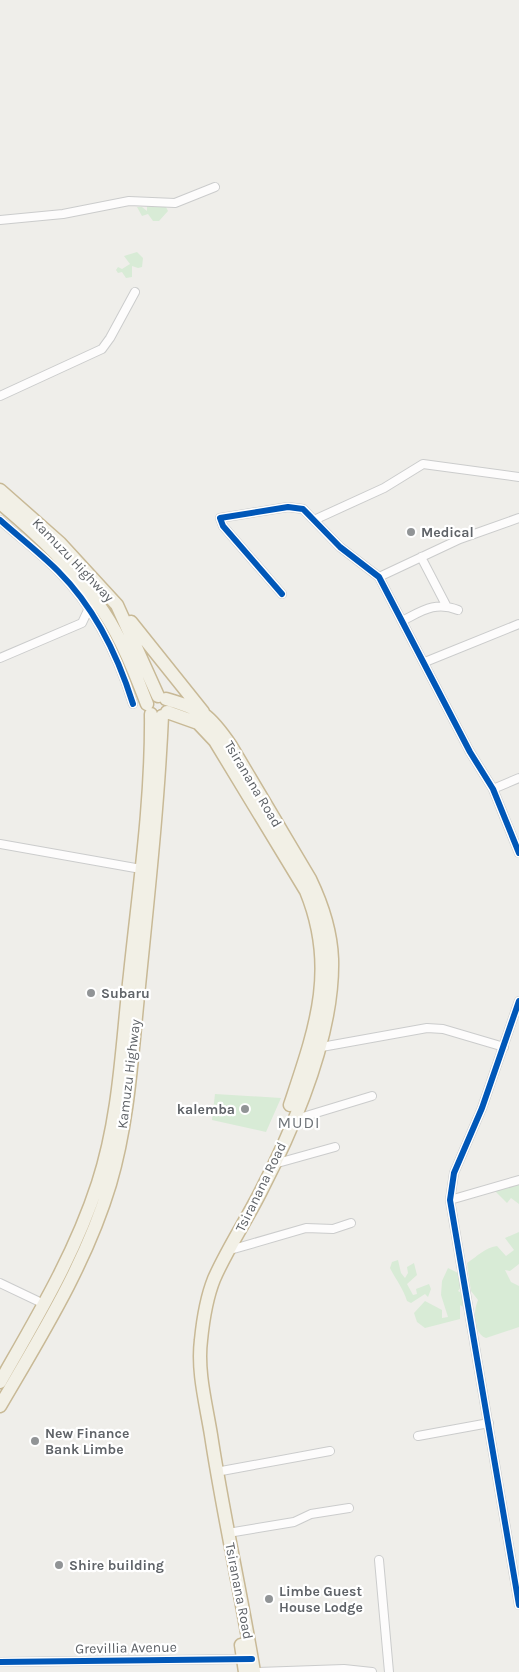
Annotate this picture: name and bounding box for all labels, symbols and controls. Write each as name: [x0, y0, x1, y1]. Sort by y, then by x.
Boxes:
street label: Kamuzu Highway: [29, 514, 118, 606]
place label: Medical: [421, 524, 474, 541]
marker: Medical: [405, 526, 417, 538]
street label: Tsiranana Road: [221, 738, 285, 830]
place label: Subaru: [101, 985, 150, 1002]
marker: Subaru: [85, 987, 97, 999]
street label: Kamuzu Highway: [114, 1018, 144, 1130]
place label: kalemba: [177, 1101, 235, 1118]
marker: kalemba: [239, 1103, 251, 1115]
district label: MUDI: [277, 1113, 321, 1132]
street label: Tsiranana Road: [232, 1139, 290, 1235]
place label: New Finance Bank Limbe: [45, 1425, 129, 1458]
marker: New Finance Bank Limbe: [29, 1435, 41, 1447]
street label: Tsiranana Road: [221, 1541, 257, 1641]
place label: Shire building: [69, 1557, 164, 1574]
marker: Shire building: [53, 1559, 65, 1571]
place label: Limbe Guest House Lodge: [279, 1583, 363, 1616]
marker: Limbe Guest House Lodge: [263, 1593, 275, 1605]
street label: Grevillia Avenue: [75, 1639, 177, 1657]

